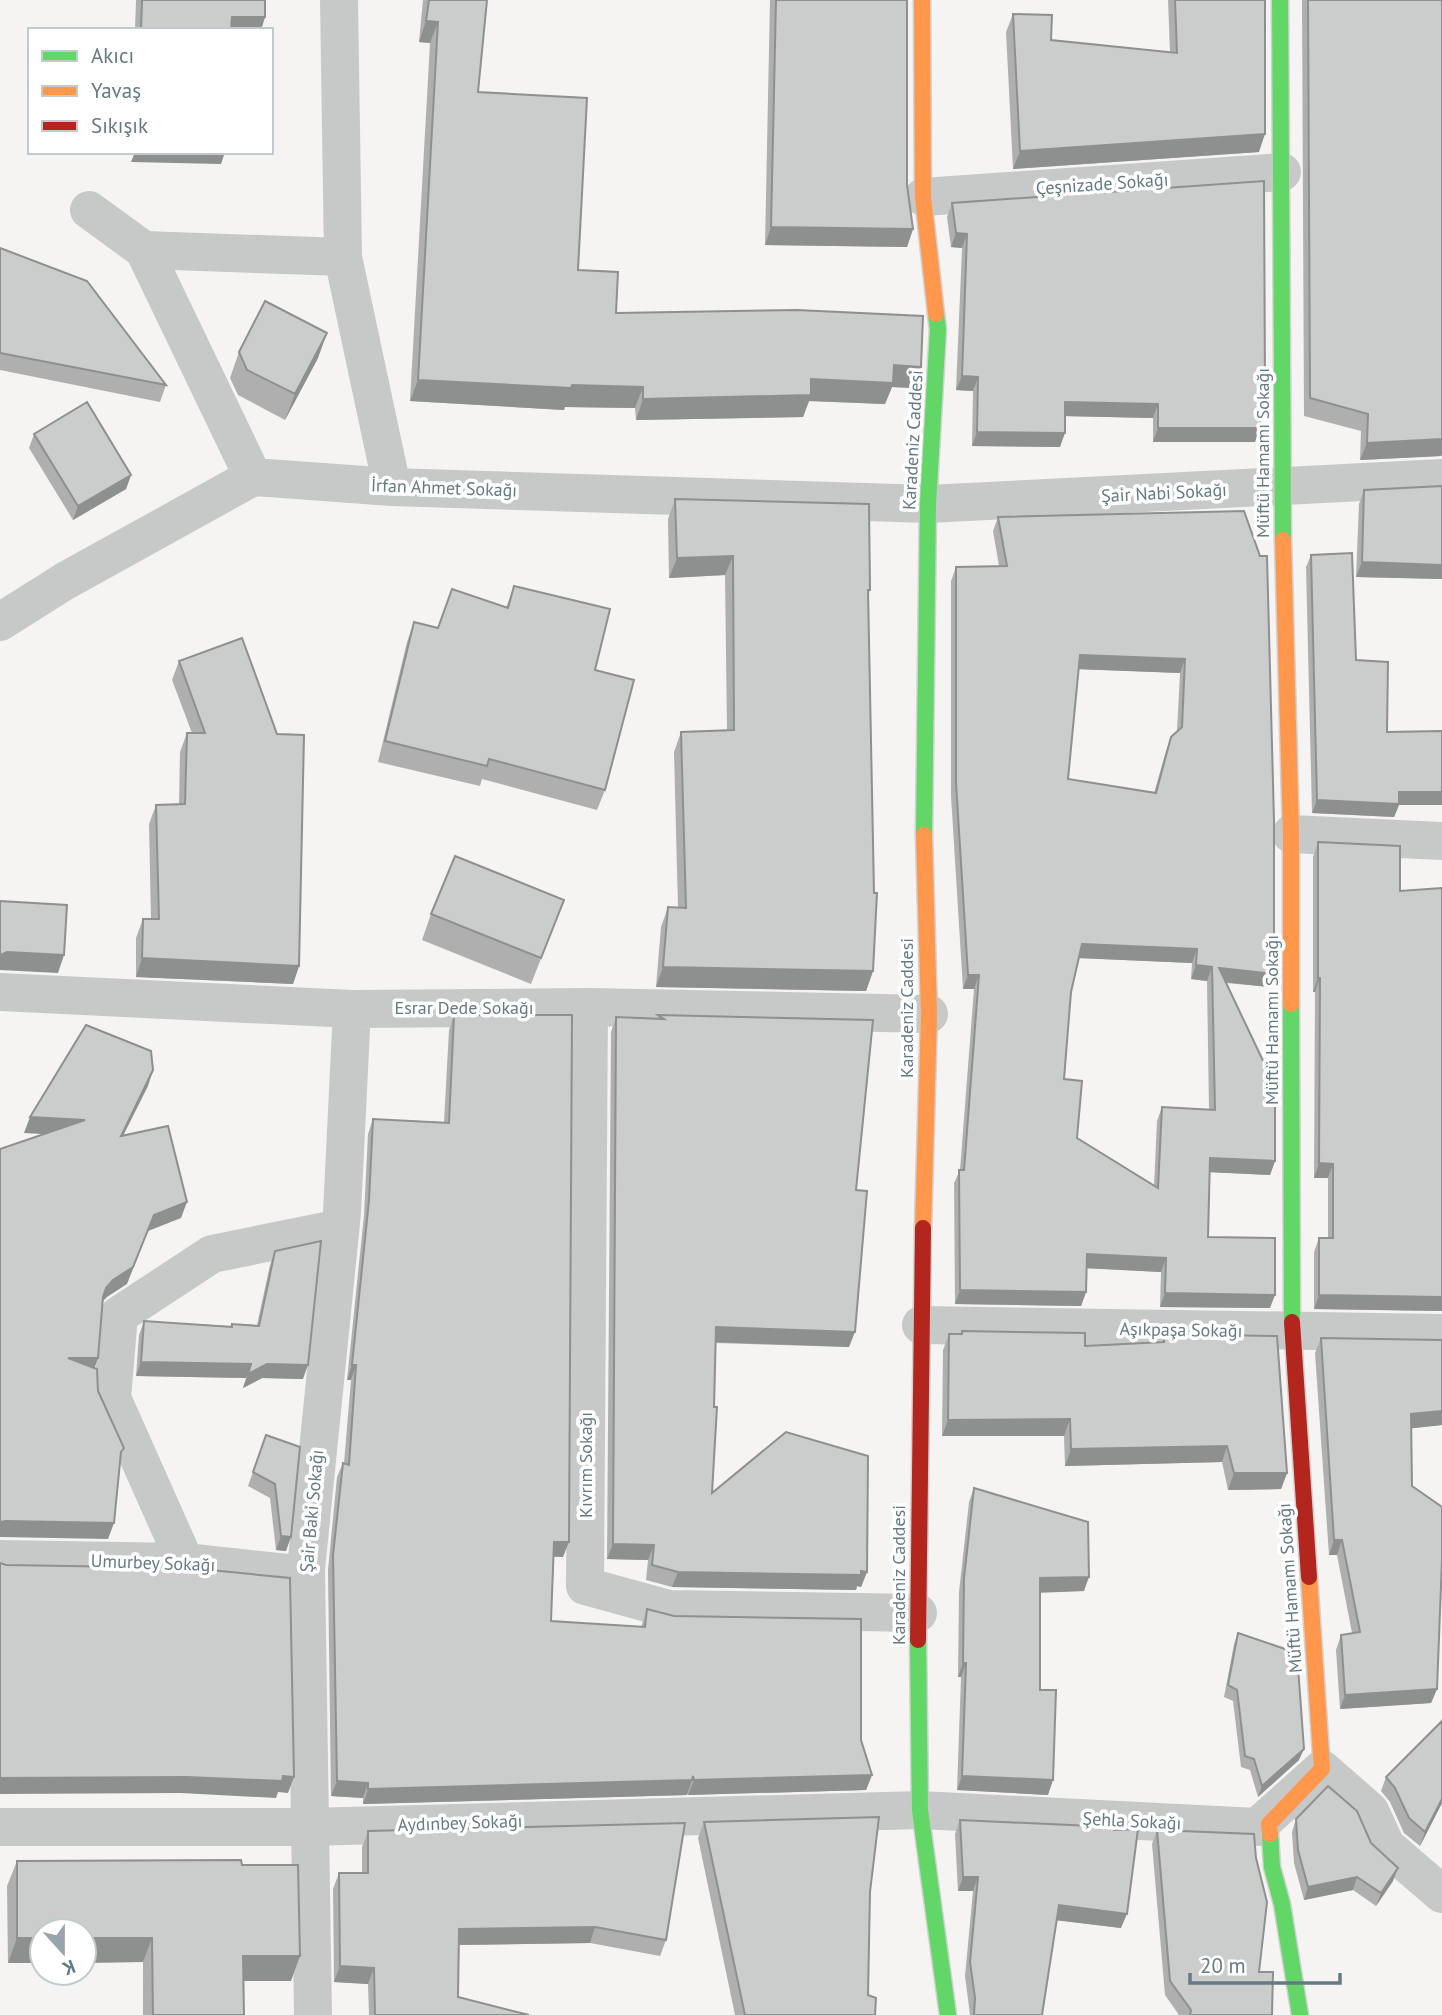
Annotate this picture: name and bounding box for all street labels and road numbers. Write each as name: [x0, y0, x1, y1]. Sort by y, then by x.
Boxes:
street label: Çeşnizade Sokağı: [1035, 167, 1169, 200]
street label: Müftü Hamamı Sokağı: [1251, 368, 1274, 538]
street label: Karadeniz Caddesi: [897, 369, 928, 511]
street label: İrfan Ahmet Sokağı: [370, 473, 518, 502]
street label: Şair Nabi Sokağı: [1101, 478, 1227, 507]
street label: Müftü Hamamı Sokağı: [1260, 935, 1283, 1105]
street label: Karadeniz Caddesi: [895, 938, 918, 1078]
street label: Esrar Dede Sokağı: [395, 996, 534, 1019]
street label: Aşıkpaşa Sokağı: [1119, 1317, 1243, 1342]
street label: Kıvrım Sokağı: [574, 1412, 597, 1518]
street label: Şair Baki Sokağı: [295, 1449, 328, 1573]
street label: Müftü Hamamı Sokağı: [1272, 1502, 1307, 1674]
street label: Karadeniz Caddesi: [887, 1505, 910, 1645]
street label: Umurbey Sokağı: [90, 1549, 216, 1576]
street label: Şehla Sokağı: [1082, 1806, 1182, 1835]
street label: Aydınbey Sokağı: [397, 1809, 523, 1836]

